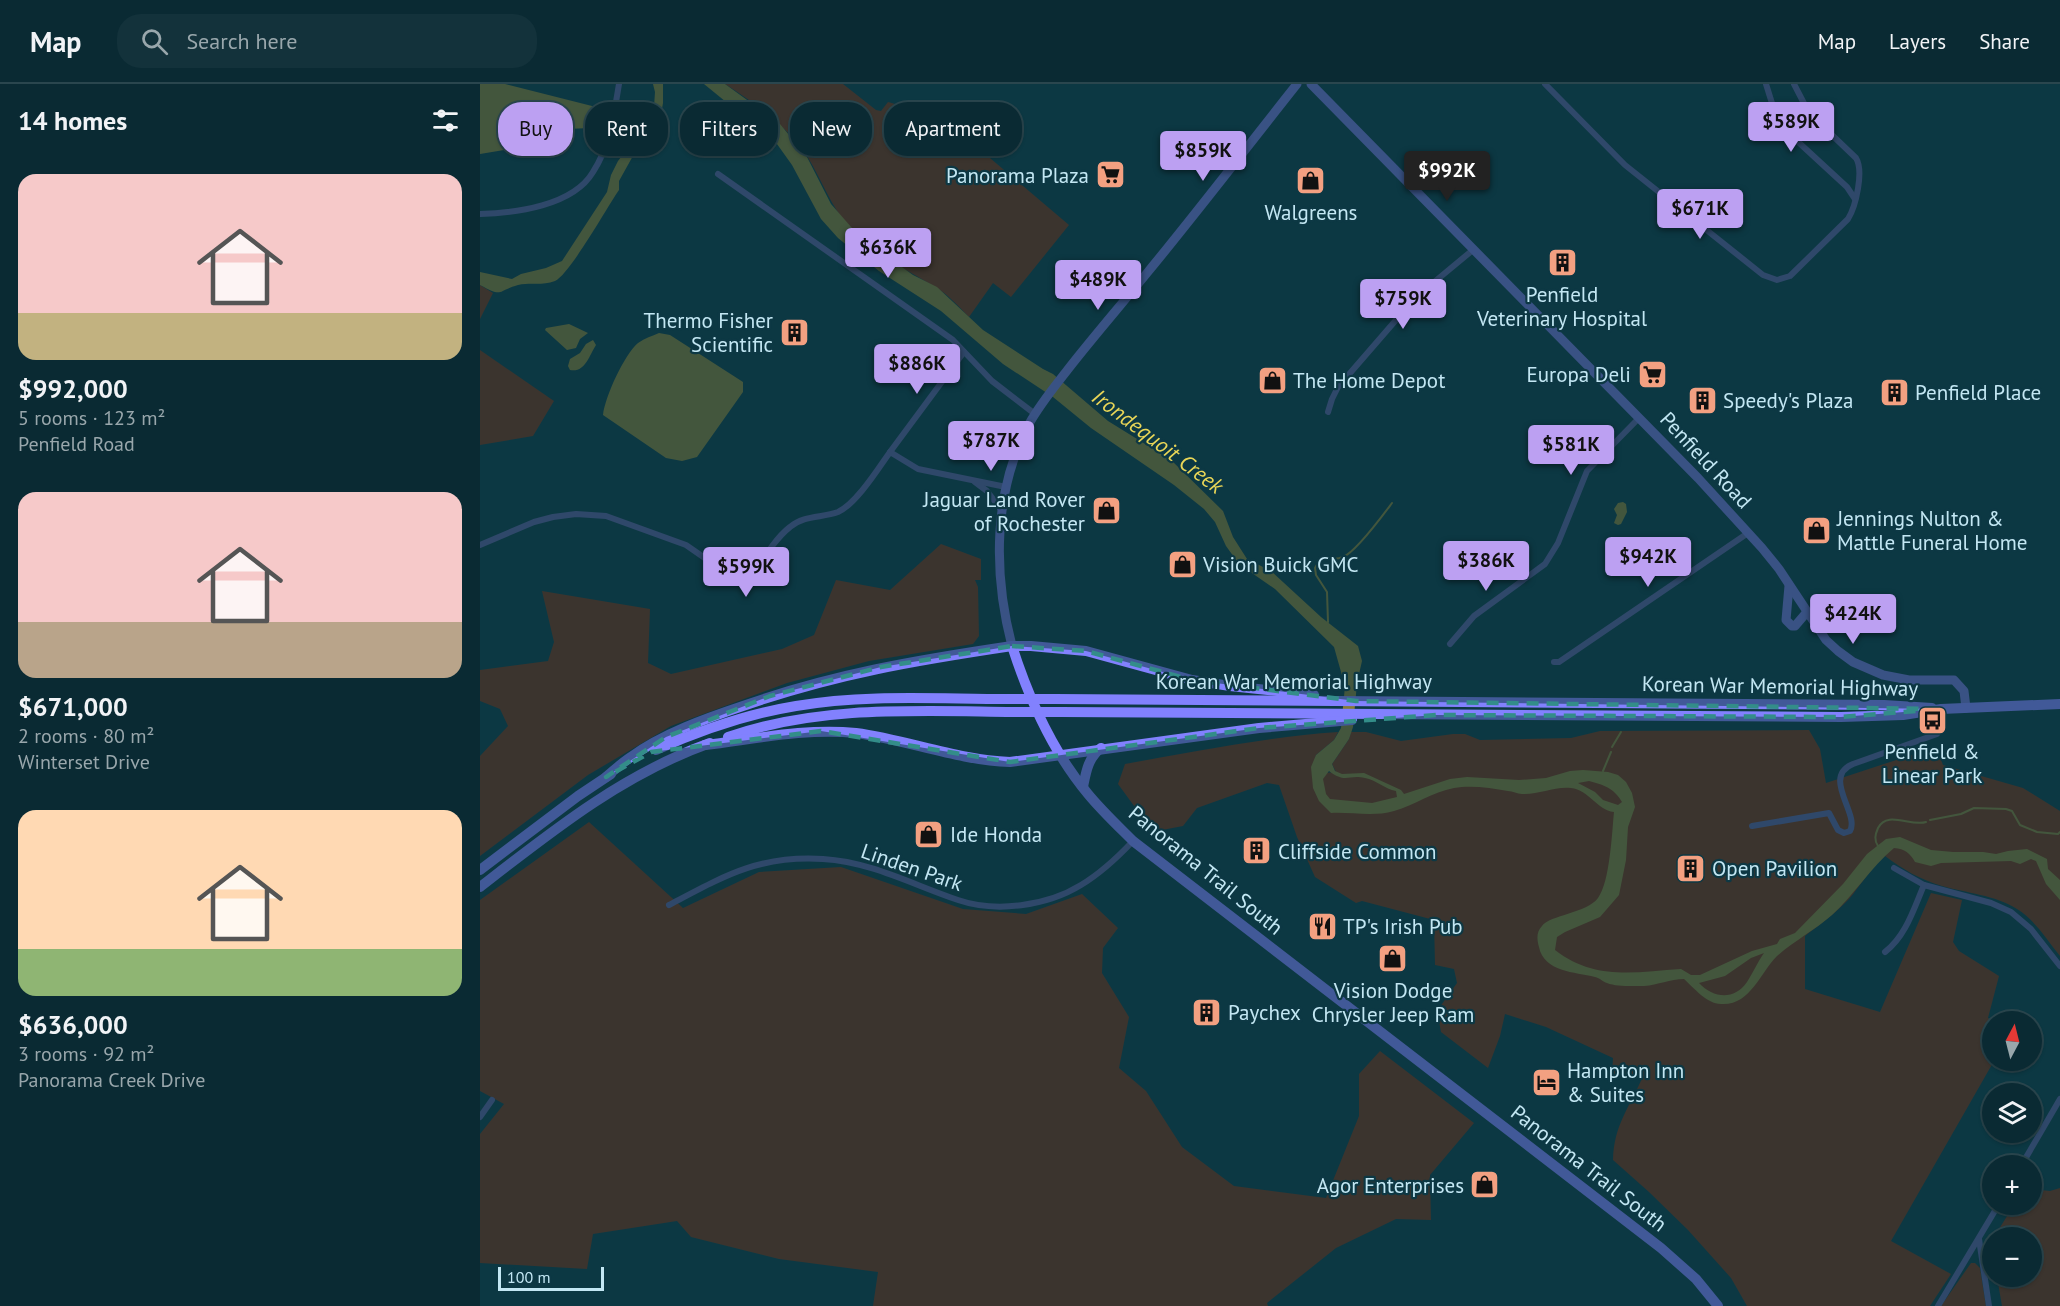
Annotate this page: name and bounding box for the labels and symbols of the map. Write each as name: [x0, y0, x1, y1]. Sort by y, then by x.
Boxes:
pin: $589K: [1749, 102, 1833, 153]
pin: $859K: [1161, 131, 1245, 182]
pin: $992K: [1405, 151, 1489, 202]
supermarket icon: Panorama Plaza: [1094, 159, 1126, 191]
place label: Panorama Plaza: [946, 162, 1089, 189]
shop icon: Walgreens: [1295, 165, 1327, 197]
pin: $671K: [1658, 189, 1742, 240]
place label: Walgreens: [1265, 199, 1357, 226]
pin: $636K: [846, 228, 930, 279]
building icon: Penfield Veterinary Hospital: [1546, 247, 1578, 279]
pin: $489K: [1056, 260, 1140, 311]
pin: $759K: [1361, 279, 1445, 330]
place label: Penfield Veterinary Hospital: [1476, 281, 1647, 332]
place label: Thermo Fisher Scientific: [644, 307, 773, 358]
building icon: Thermo Fisher Scientific: [778, 316, 810, 348]
pin: $886K: [875, 344, 959, 395]
supermarket icon: Europa Deli: [1636, 358, 1668, 390]
place label: Europa Deli: [1526, 361, 1631, 388]
shop icon: The Home Depot: [1256, 364, 1288, 396]
place label: The Home Depot: [1293, 367, 1445, 394]
building icon: Penfield Place: [1878, 376, 1910, 408]
place label: Penfield Place: [1915, 379, 2041, 406]
water label: Irondequoit Creek: [1087, 382, 1230, 500]
building icon: Speedy's Plaza: [1686, 384, 1718, 416]
place label: Speedy's Plaza: [1723, 387, 1854, 414]
street label: Penfield Road: [1654, 406, 1758, 514]
pin: $787K: [949, 421, 1033, 472]
pin: $581K: [1529, 425, 1613, 476]
place label: Jaguar Land Rover of Rochester: [922, 486, 1085, 537]
shop icon: Jaguar Land Rover of Rochester: [1090, 495, 1122, 527]
place label: Jennings Nulton & Mattle Funeral Home: [1836, 505, 2027, 556]
shop icon: Jennings Nulton & Mattle Funeral Home: [1800, 514, 1832, 546]
pin: $942K: [1606, 537, 1690, 588]
pin: $386K: [1444, 541, 1528, 592]
pin: $599K: [704, 547, 788, 598]
shop icon: Vision Buick GMC: [1166, 548, 1198, 580]
place label: Vision Buick GMC: [1202, 551, 1359, 578]
pin: $424K: [1811, 594, 1895, 645]
street label: Korean War Memorial Highway: [1156, 668, 1432, 695]
street label: Korean War Memorial Highway: [1642, 670, 1919, 702]
bus stop icon: Penfield & Linear Park: [1916, 704, 1948, 736]
place label: Penfield & Linear Park: [1882, 738, 1982, 789]
street label: Panorama Trail South: [1123, 799, 1289, 941]
shop icon: Ide Honda: [913, 818, 945, 850]
place label: Ide Honda: [950, 821, 1042, 848]
building icon: Cliffside Common: [1241, 835, 1273, 867]
street label: Linden Park: [858, 837, 966, 897]
place label: Cliffside Common: [1278, 838, 1437, 865]
building icon: Open Pavilion: [1675, 852, 1707, 884]
place label: Open Pavilion: [1712, 855, 1837, 882]
restaurant icon: TP's Irish Pub: [1306, 910, 1338, 942]
place label: TP's Irish Pub: [1343, 913, 1463, 940]
shop icon: Vision Dodge Chrysler Jeep Ram: [1377, 943, 1409, 975]
place label: Vision Dodge Chrysler Jeep Ram: [1312, 977, 1474, 1028]
building icon: Paychex: [1191, 996, 1223, 1028]
place label: Paychex: [1228, 999, 1301, 1026]
north arrow: [1982, 1011, 2042, 1071]
place label: Hampton Inn & Suites: [1567, 1057, 1684, 1108]
hotel icon: Hampton Inn & Suites: [1530, 1066, 1562, 1098]
street label: Panorama Trail South: [1505, 1099, 1673, 1237]
shop icon: Agor Enterprises: [1469, 1169, 1501, 1201]
place label: Agor Enterprises: [1317, 1172, 1464, 1199]
scale bar: [498, 1264, 604, 1292]

